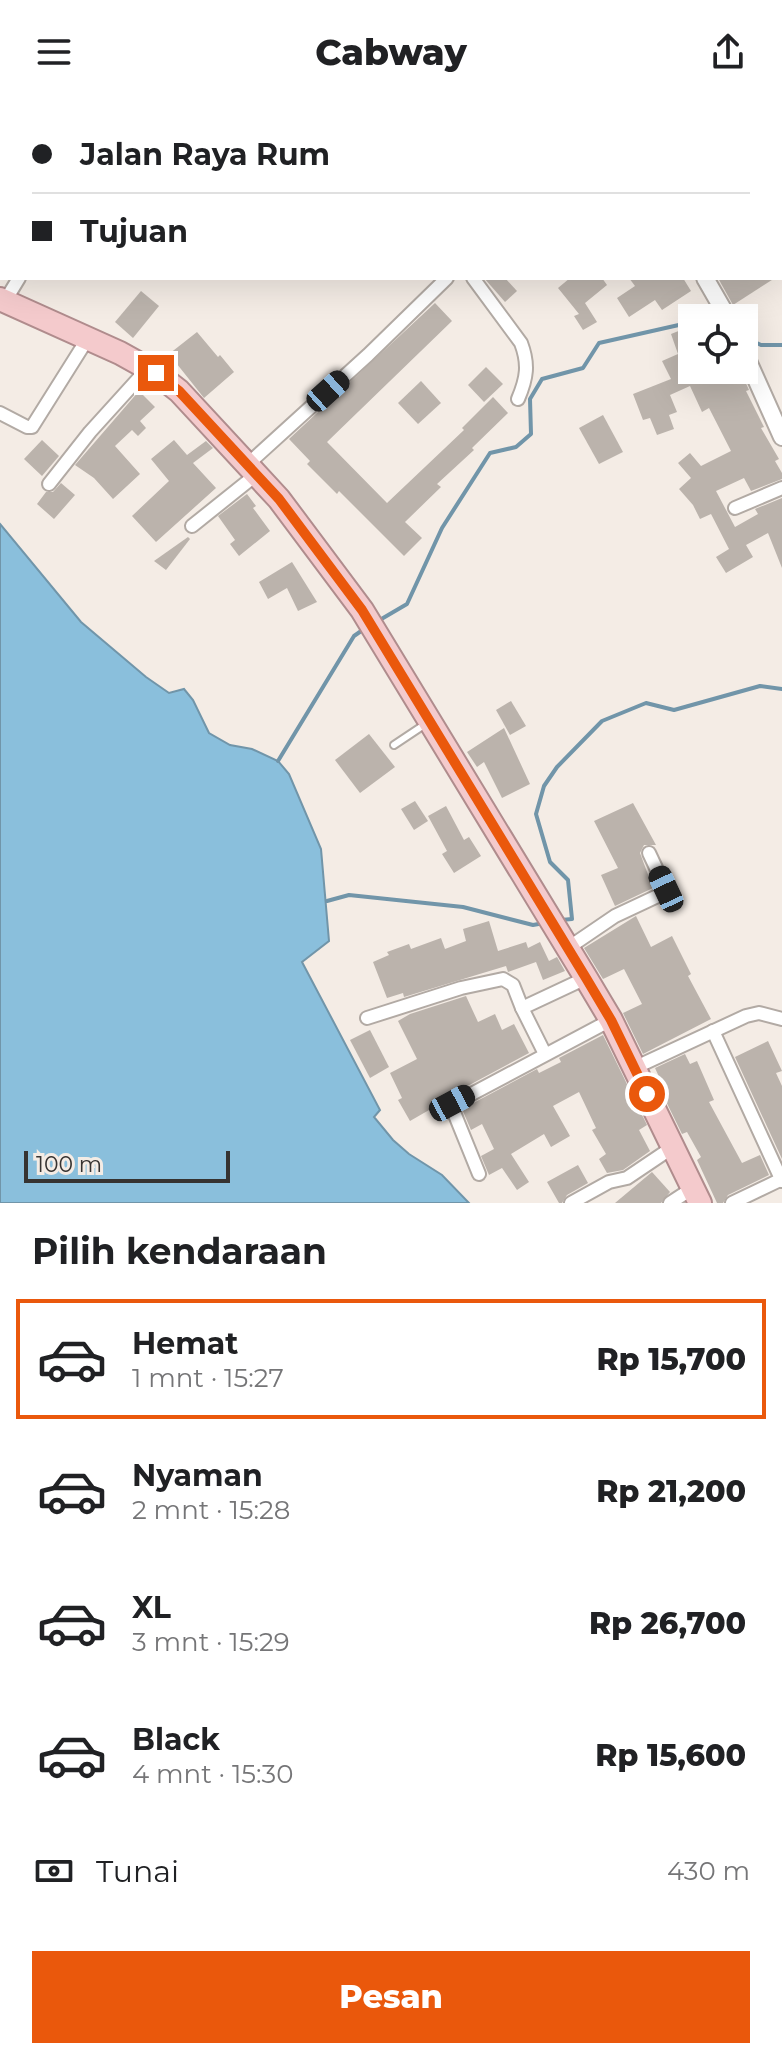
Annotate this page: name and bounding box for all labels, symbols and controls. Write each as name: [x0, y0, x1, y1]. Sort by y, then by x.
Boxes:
icon: menu: [32, 30, 76, 74]
text: Cabway: [315, 30, 467, 74]
icon: share: [706, 30, 750, 74]
text: Jalan Raya Rum: [80, 136, 330, 173]
text: Tujuan: [80, 213, 188, 250]
map controls: [678, 304, 758, 384]
button: locate: [678, 304, 758, 384]
route end: [138, 355, 174, 391]
car: [302, 366, 354, 416]
car: [645, 862, 687, 916]
route start: [629, 1076, 665, 1112]
car: [425, 1081, 479, 1125]
scale bar: [24, 1147, 230, 1183]
text: 100 m: [36, 1151, 102, 1178]
text: Pilih kendaraan: [32, 1229, 327, 1273]
icon: car: [36, 1323, 108, 1395]
text: Hemat: [132, 1325, 238, 1362]
text: Rp 15,700: [596, 1341, 746, 1378]
text: 1 mnt · 15:27: [132, 1362, 284, 1394]
icon: car: [36, 1455, 108, 1527]
text: Nyaman: [132, 1457, 263, 1494]
text: Rp 21,200: [596, 1473, 746, 1510]
text: 2 mnt · 15:28: [132, 1494, 290, 1526]
icon: car: [36, 1587, 108, 1659]
text: XL: [132, 1589, 171, 1626]
text: Rp 26,700: [589, 1605, 746, 1642]
text: 3 mnt · 15:29: [132, 1626, 290, 1658]
icon: car: [36, 1719, 108, 1791]
text: Black: [132, 1721, 220, 1758]
text: Rp 15,600: [595, 1737, 746, 1774]
text: 4 mnt · 15:30: [132, 1758, 293, 1790]
icon: cash: [32, 1849, 76, 1893]
text: Tunai: [96, 1853, 179, 1890]
text: 430 m: [667, 1855, 750, 1887]
button: Pesan: [32, 1951, 750, 2043]

